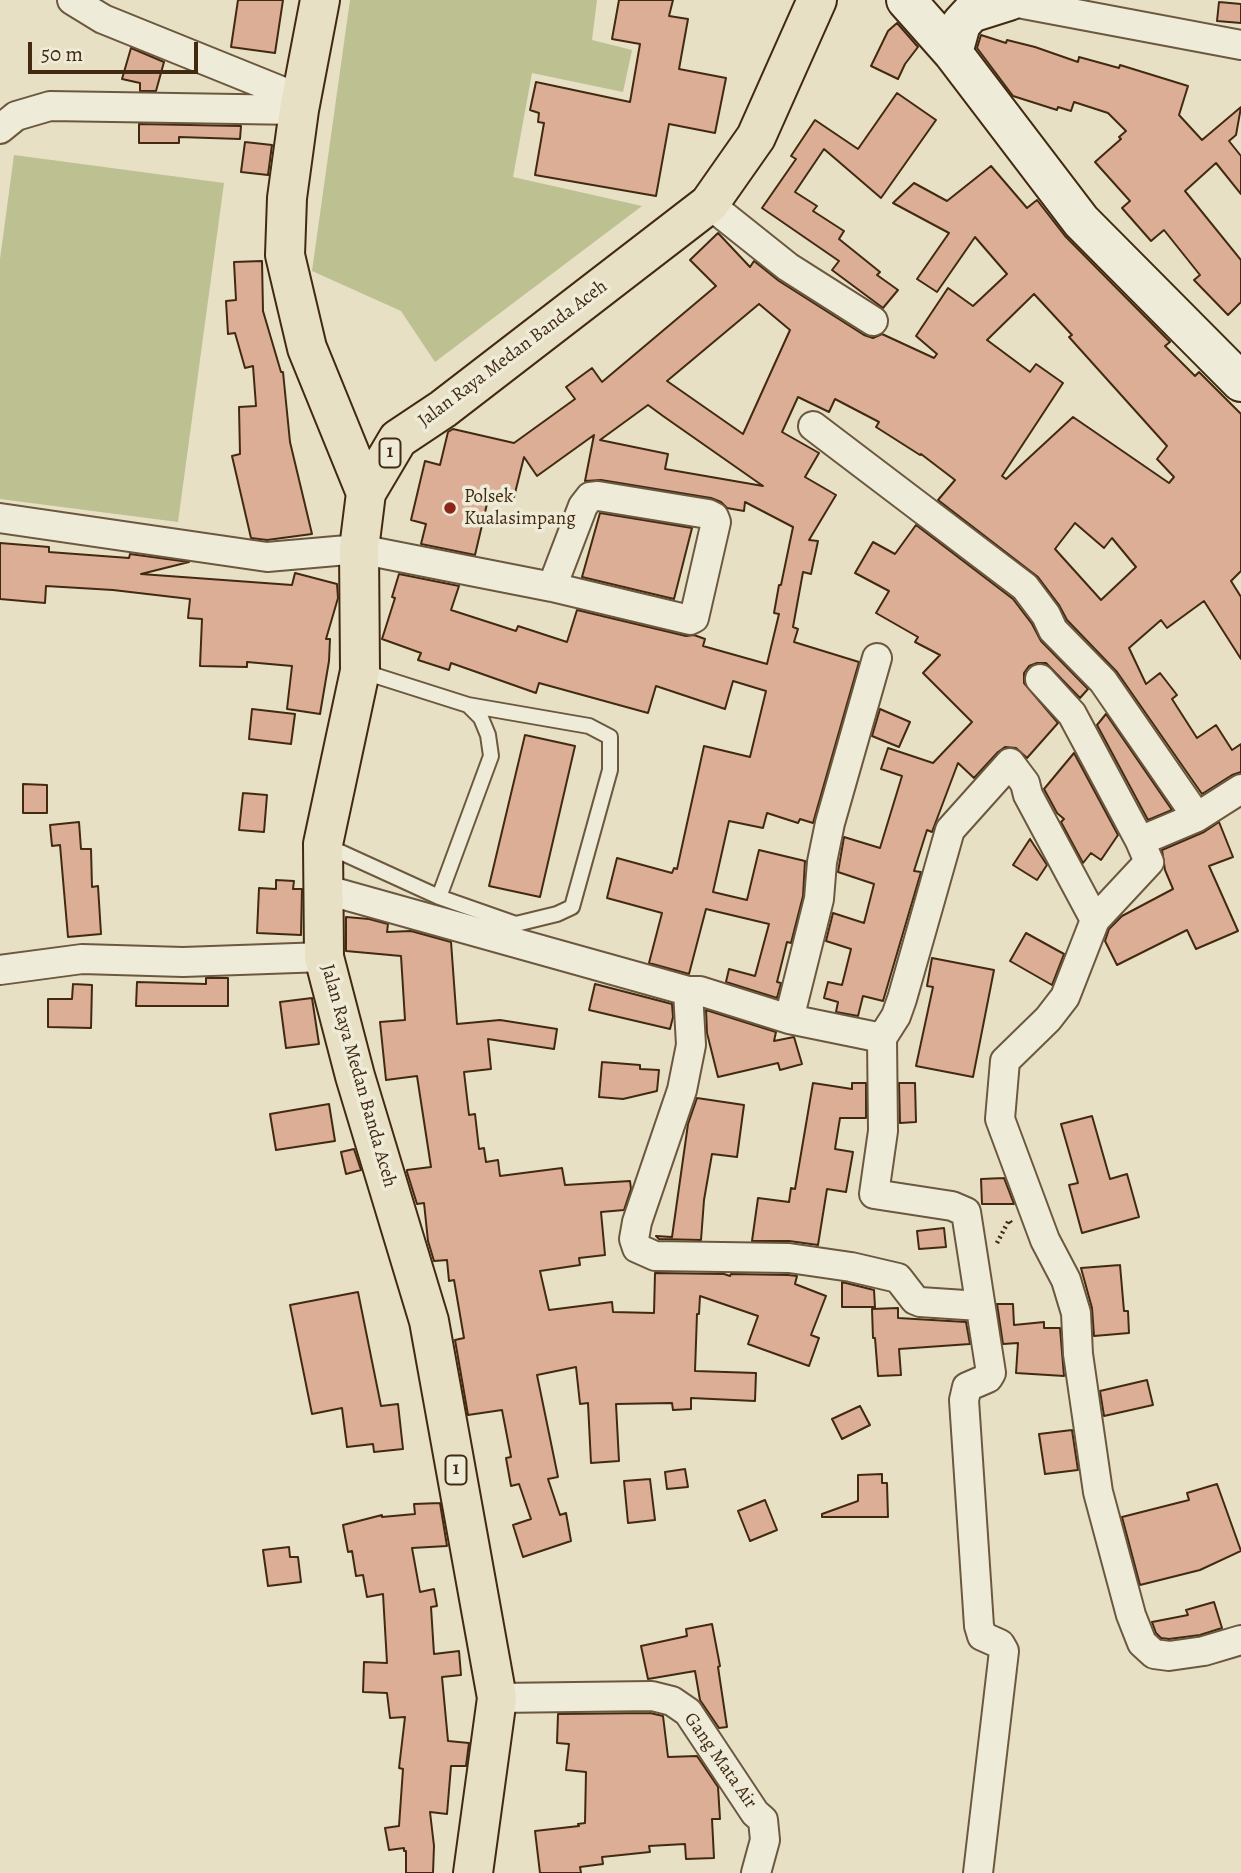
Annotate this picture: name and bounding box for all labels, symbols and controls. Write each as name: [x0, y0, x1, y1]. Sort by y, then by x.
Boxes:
scale bar: [32, 28, 201, 72]
text: 50 m: [41, 40, 83, 68]
street label: Jalan Raya Medan Banda Aceh: [414, 275, 612, 433]
road number: 1: [380, 438, 400, 467]
place label: Polsek Kualasimpang: [464, 486, 576, 530]
marker: Polsek Kualasimpang: [442, 500, 458, 516]
street label: Jalan Raya Medan Banda Aceh: [315, 962, 401, 1190]
road number: 1: [446, 1456, 466, 1484]
street label: Gang Mata Air: [679, 1709, 761, 1813]

